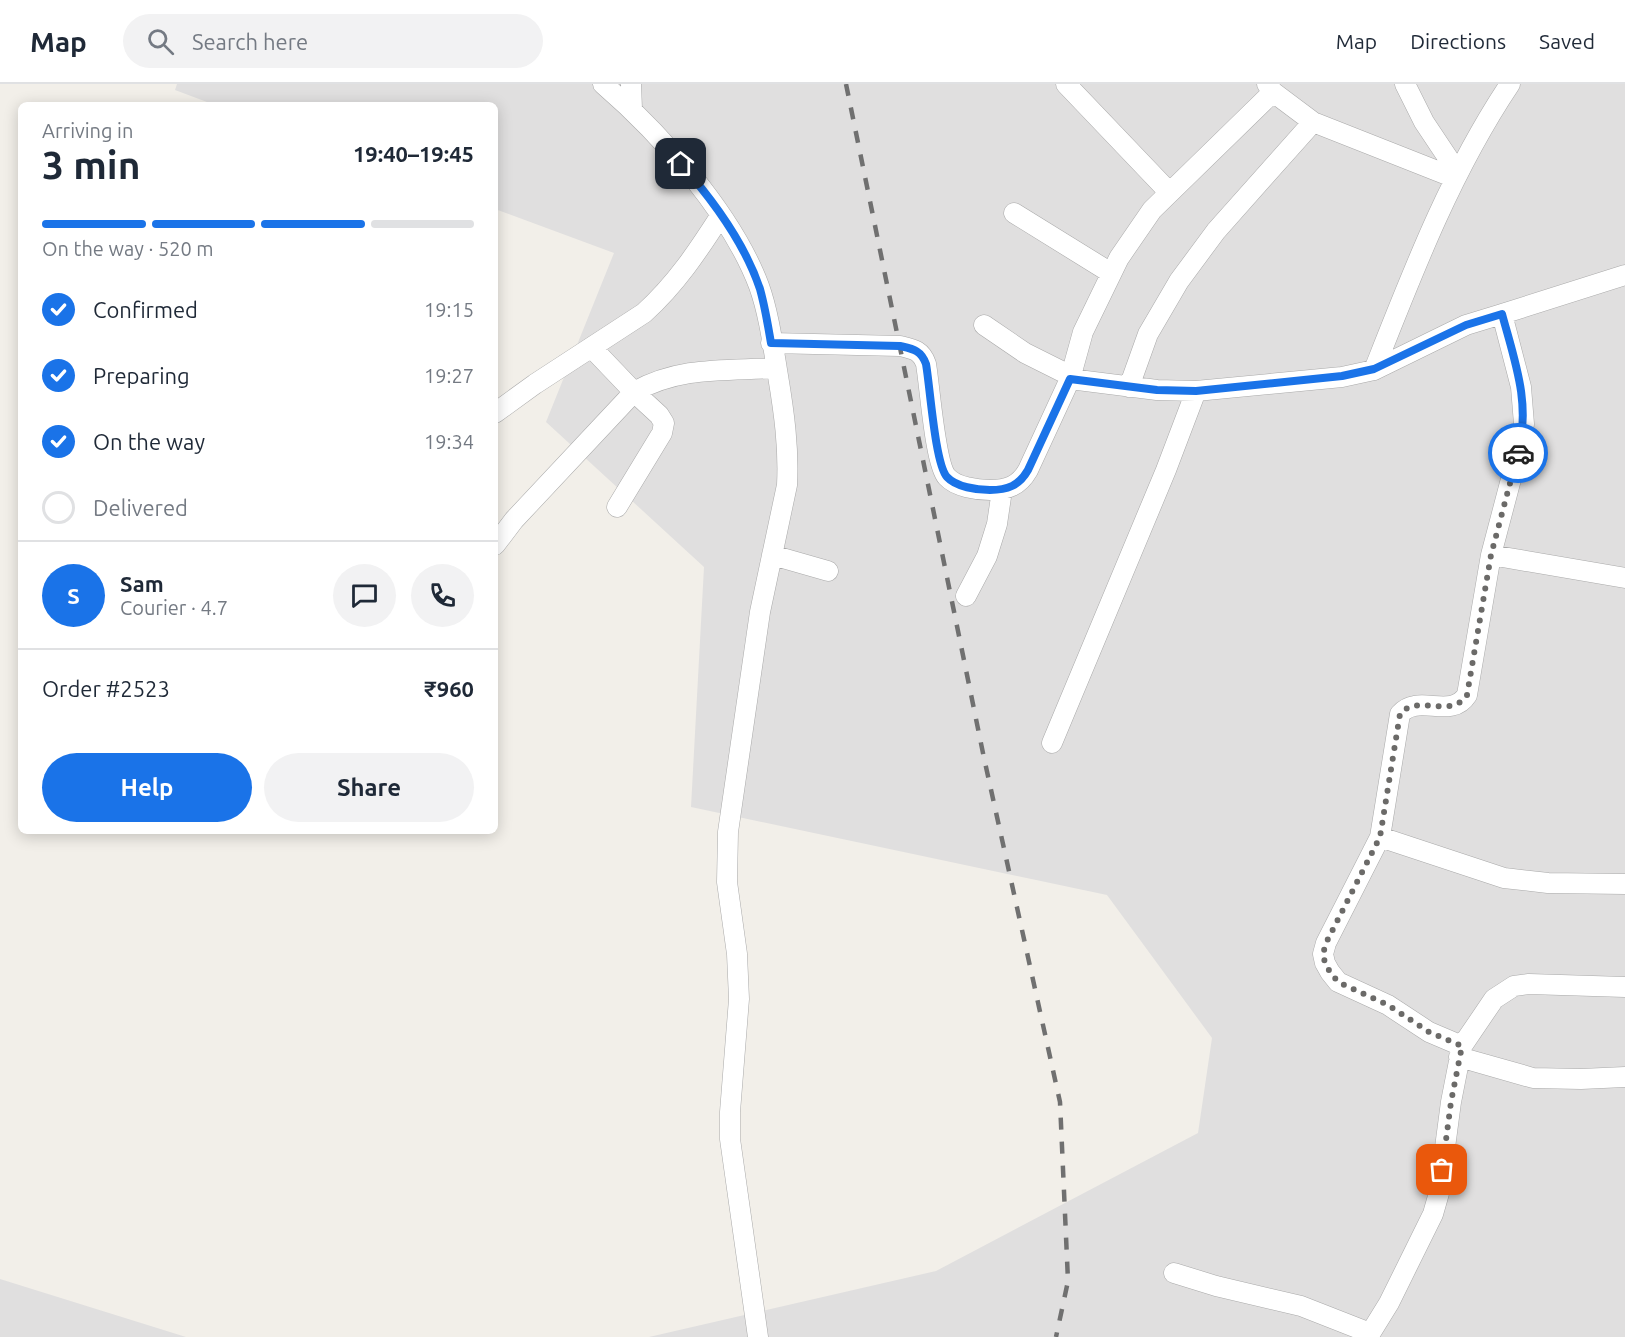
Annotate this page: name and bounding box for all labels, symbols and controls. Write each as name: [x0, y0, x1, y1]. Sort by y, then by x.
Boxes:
search box: [123, 14, 543, 68]
icon: search: [144, 25, 177, 58]
text: Map: [30, 26, 87, 57]
text: Search here: [192, 29, 308, 54]
text: Map: [1336, 29, 1377, 53]
text: Directions: [1410, 29, 1506, 53]
text: Saved: [1539, 29, 1595, 53]
text: Arriving in: [42, 119, 133, 142]
pin: [655, 138, 706, 189]
text: 19:40–19:45: [353, 141, 474, 166]
text: 3 min: [42, 143, 141, 186]
icon: home: [664, 147, 697, 180]
text: On the way · 520 m: [42, 237, 214, 260]
icon: check: [42, 293, 75, 326]
text: Confirmed: [93, 297, 198, 322]
text: 19:15: [424, 298, 474, 321]
icon: check: [42, 359, 75, 392]
text: Preparing: [93, 363, 190, 388]
text: 19:27: [424, 364, 474, 387]
courier: [1488, 423, 1548, 483]
icon: check: [42, 425, 75, 458]
text: On the way: [93, 429, 205, 454]
text: 19:34: [424, 430, 474, 453]
icon: car: [1502, 437, 1535, 470]
text: Delivered: [93, 495, 188, 520]
button: chat: [333, 564, 396, 627]
button: phone: [411, 564, 474, 627]
text: Sam: [120, 571, 164, 596]
text: S: [67, 583, 80, 608]
text: Courier · 4.7: [120, 596, 228, 619]
text: Order #2523: [42, 676, 170, 701]
text: ₹960: [424, 676, 474, 701]
button: Help: [42, 753, 252, 822]
button: Share: [264, 753, 474, 822]
pin: [1416, 1144, 1467, 1195]
icon: bag: [1425, 1153, 1458, 1186]

